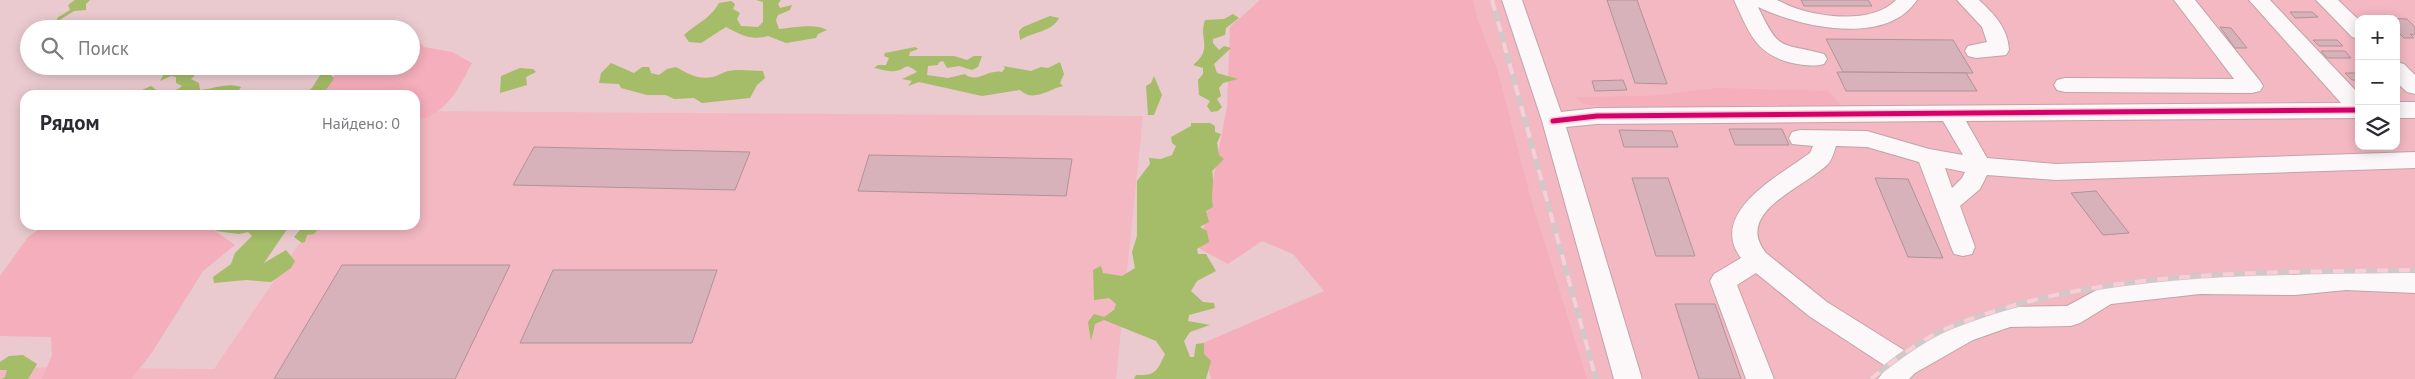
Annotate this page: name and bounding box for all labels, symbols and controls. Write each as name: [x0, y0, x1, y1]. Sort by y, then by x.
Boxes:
map controls: [2355, 15, 2400, 150]
button: +: [2355, 15, 2400, 60]
search box: [20, 20, 420, 75]
icon: search: [38, 34, 66, 62]
text: Поиск: [78, 36, 129, 60]
button: −: [2355, 60, 2400, 105]
button: layers: [2355, 105, 2400, 150]
text: Рядом: [40, 109, 99, 136]
text: Найдено: 0: [322, 113, 400, 133]

